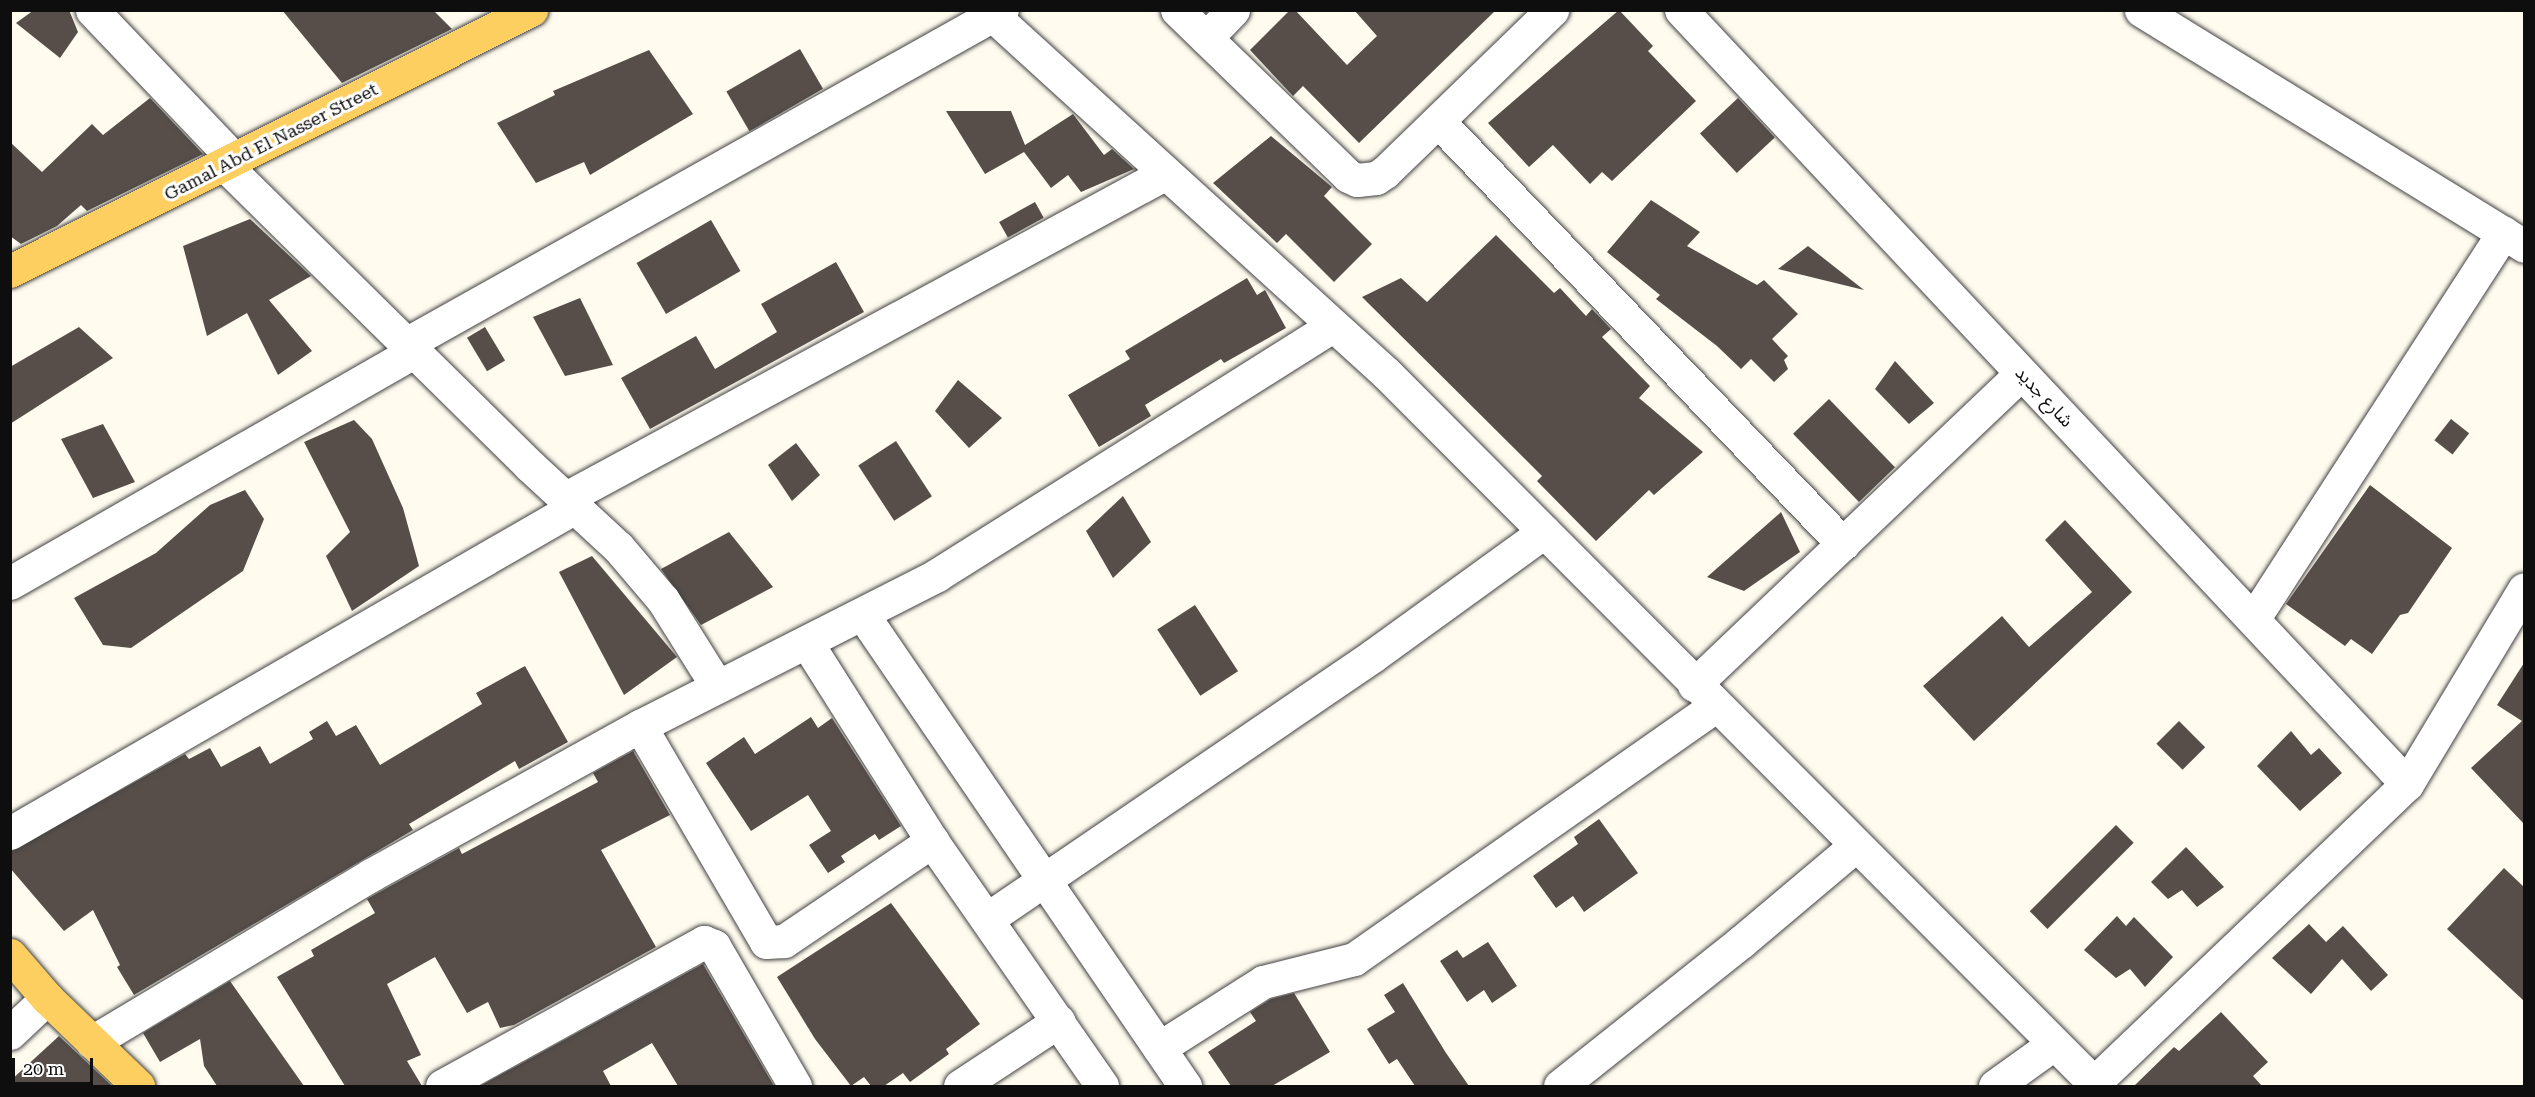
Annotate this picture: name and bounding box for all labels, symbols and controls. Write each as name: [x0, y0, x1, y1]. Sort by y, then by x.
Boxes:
street label: Gamal Abd El Nasser Street: [161, 79, 381, 205]
street label: شارع جديد: [2011, 362, 2077, 432]
scale bar: [15, 1046, 96, 1084]
text: 20 m: [23, 1058, 64, 1079]

